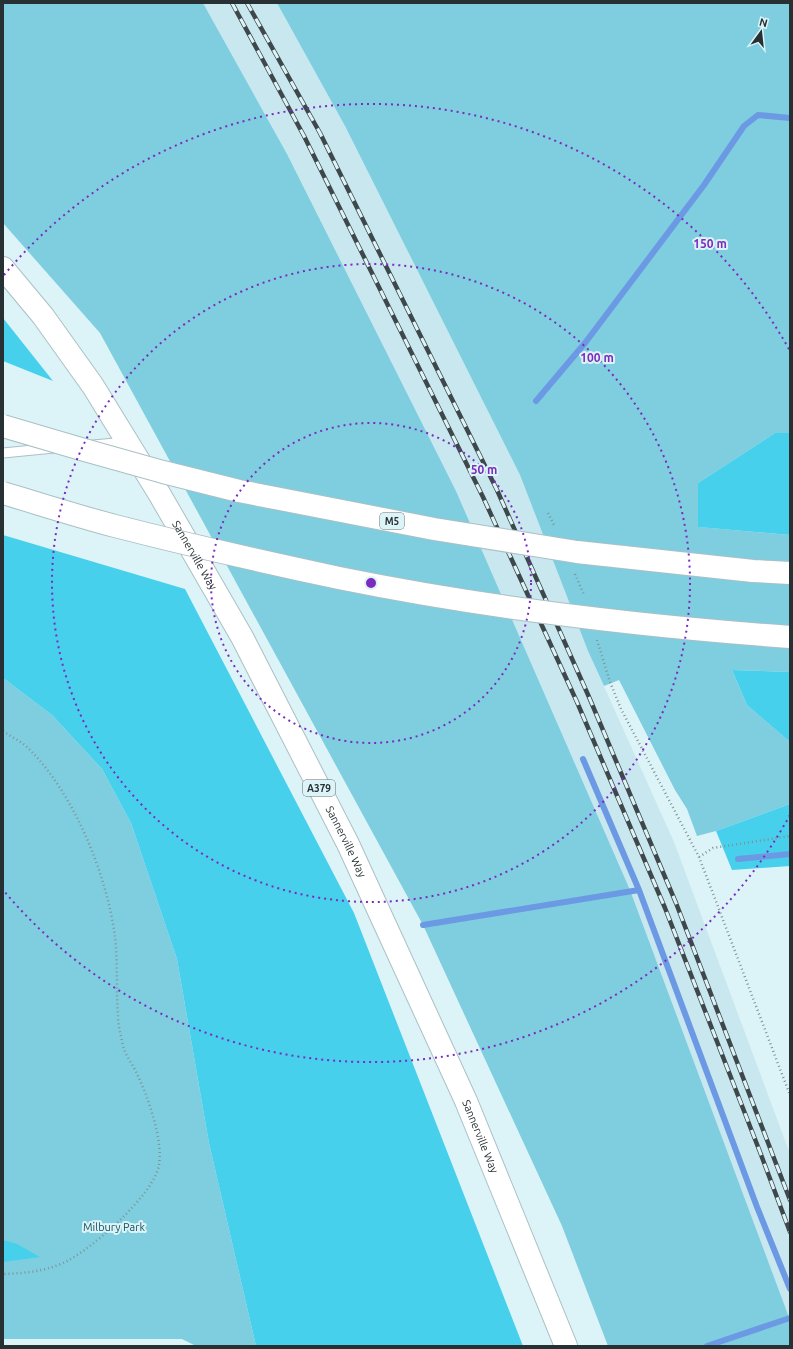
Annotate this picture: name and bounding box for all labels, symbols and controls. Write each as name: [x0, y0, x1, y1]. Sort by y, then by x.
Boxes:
north arrow: [741, 12, 781, 52]
text: N: [758, 15, 769, 29]
text: 150 m: [693, 237, 727, 250]
text: 100 m: [580, 351, 614, 364]
text: 50 m: [471, 463, 497, 476]
road number: M5: [380, 513, 404, 529]
street label: Sannerville Way: [170, 519, 220, 593]
centre of rings: [364, 576, 378, 590]
road number: A379: [303, 780, 335, 796]
street label: Sannerville Way: [324, 804, 369, 880]
street label: Sannerville Way: [460, 1098, 501, 1175]
park label: Milbury Park: [83, 1221, 145, 1233]

